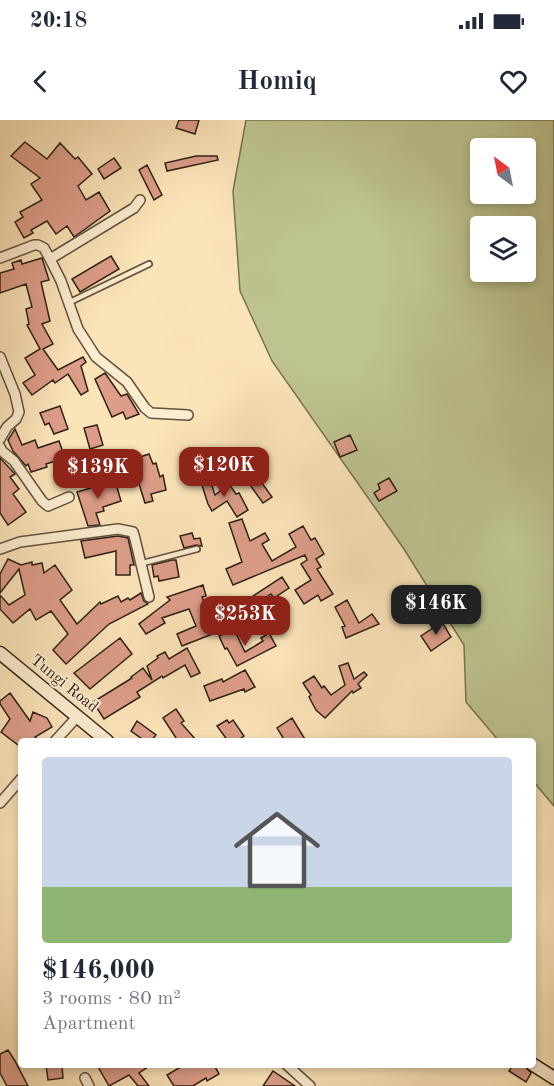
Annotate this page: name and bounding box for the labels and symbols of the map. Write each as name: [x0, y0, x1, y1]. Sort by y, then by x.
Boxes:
north arrow: [470, 138, 536, 204]
pin: $120K: [182, 447, 266, 498]
pin: $139K: [56, 449, 140, 500]
pin: $146K: [394, 585, 478, 636]
pin: $253K: [203, 596, 287, 647]
street label: Tungi Road: [27, 652, 101, 716]

